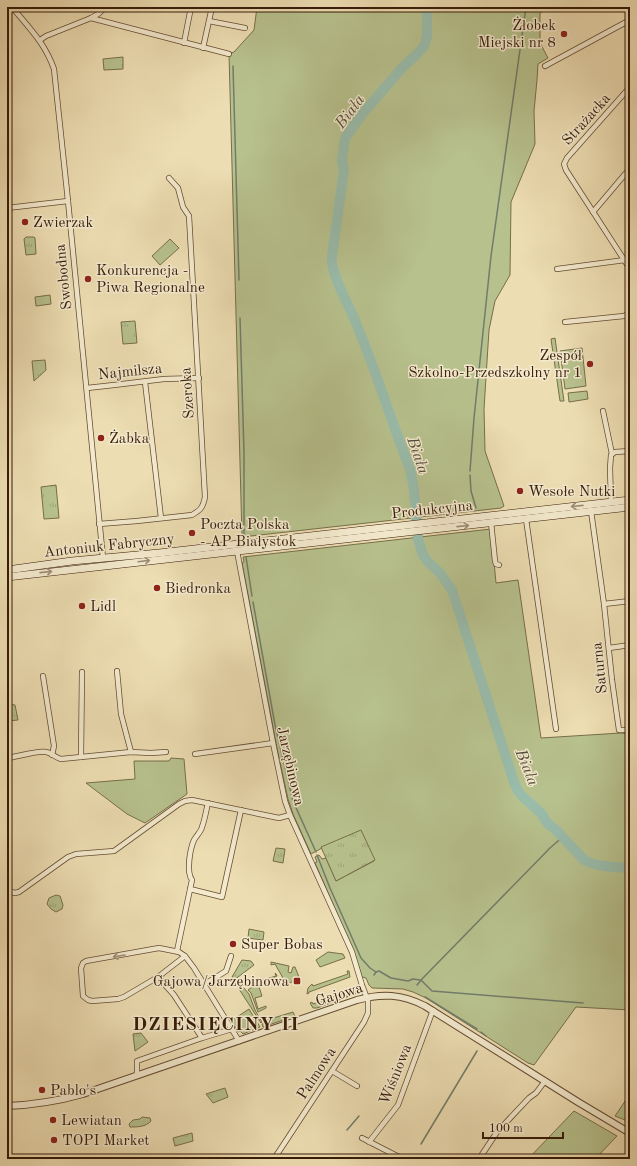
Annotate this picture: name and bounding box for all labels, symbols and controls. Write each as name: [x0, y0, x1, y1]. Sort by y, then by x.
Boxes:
place label: Żłobek Miejski nr 8: [478, 16, 556, 51]
marker: Żłobek Miejski nr 8: [559, 29, 569, 39]
street label: Strażacka: [560, 91, 614, 149]
water label: Biała: [332, 92, 369, 133]
place label: Zwierzak: [33, 216, 94, 231]
marker: Zwierzak: [20, 217, 30, 227]
street label: Swobodna: [54, 243, 75, 311]
place label: Konkurencja - Piwa Regionalne: [96, 264, 205, 296]
marker: Konkurencja - Piwa Regionalne: [83, 274, 93, 284]
place label: Zespół Szkolno-Przedszkolny nr 1: [408, 349, 582, 381]
marker: Zespół Szkolno-Przedszkolny nr 1: [585, 359, 595, 369]
street label: Najmilsza: [97, 362, 163, 383]
street label: Szeroka: [179, 366, 198, 419]
place label: Żabka: [109, 429, 150, 447]
marker: Żabka: [96, 433, 106, 443]
water label: Biała: [403, 434, 431, 477]
place label: Wesołe Nutki: [528, 485, 615, 500]
marker: Wesołe Nutki: [515, 486, 525, 496]
street label: Produkcyjna: [390, 499, 474, 522]
one-way arrow: [571, 502, 584, 510]
place label: Poczta Polska - AP Białystok: [200, 518, 297, 550]
one-way arrow: [456, 522, 469, 529]
marker: Poczta Polska - AP Białystok: [187, 528, 197, 538]
street label: Antoniuk Fabryczny: [43, 532, 175, 561]
one-way arrow: [137, 558, 150, 565]
one-way arrow: [39, 569, 52, 576]
place label: Biedronka: [165, 582, 232, 597]
marker: Biedronka: [152, 583, 162, 593]
place label: Lidl: [90, 600, 116, 615]
marker: Lidl: [77, 601, 87, 611]
street label: Saturna: [590, 641, 611, 694]
street label: Jarzębinowa: [273, 725, 306, 808]
water label: Biała: [511, 746, 541, 789]
place label: Super Bobas: [241, 938, 323, 953]
marker: Super Bobas: [228, 939, 238, 949]
one-way arrow: [112, 952, 125, 960]
place label: Gajowa/Jarzębinowa: [153, 975, 290, 990]
marker: Gajowa/Jarzębinowa: [292, 976, 302, 986]
street label: Gajowa: [314, 981, 366, 1010]
district label: DZIESIĘCINY II: [132, 1016, 300, 1035]
street label: Wiśniowa: [377, 1042, 416, 1107]
street label: Palmowa: [295, 1045, 340, 1103]
place label: Pablo's: [50, 1084, 96, 1099]
marker: Pablo's: [37, 1085, 47, 1095]
place label: Lewiatan: [61, 1114, 122, 1129]
scale bar: [483, 1114, 563, 1140]
marker: Lewiatan: [48, 1115, 58, 1125]
text: 100 m: [489, 1123, 523, 1135]
place label: TOPI Market: [62, 1134, 150, 1149]
marker: TOPI Market: [49, 1135, 59, 1145]

